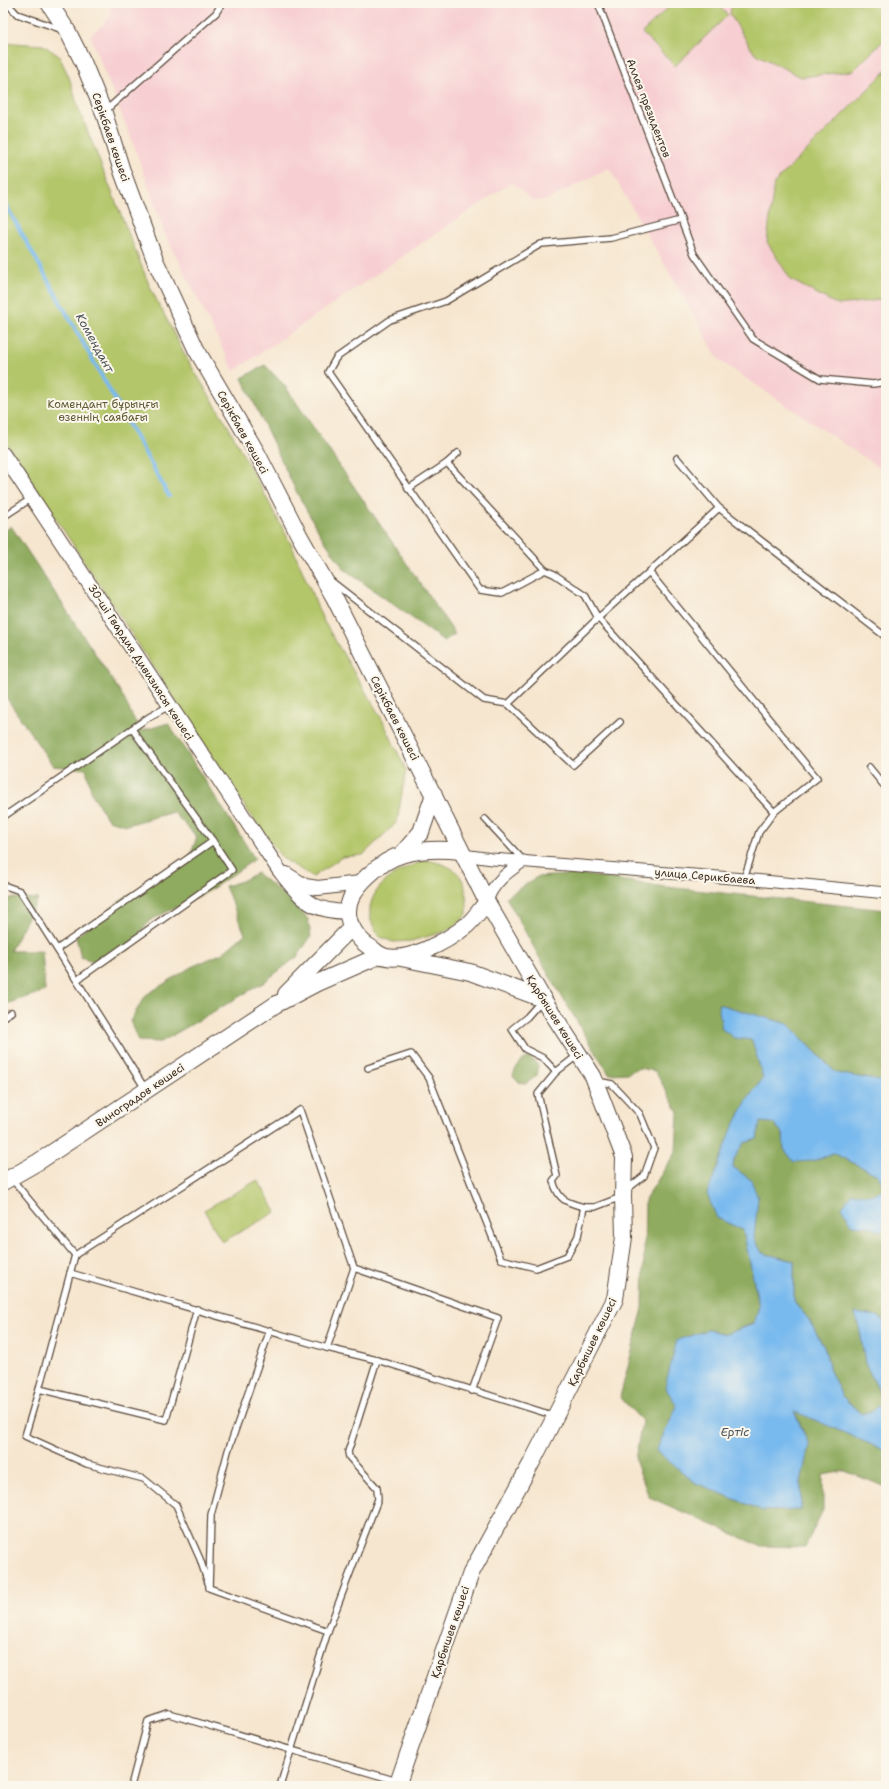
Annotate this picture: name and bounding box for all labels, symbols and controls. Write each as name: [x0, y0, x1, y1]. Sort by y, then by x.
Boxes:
street label: Аллея президентов: [623, 57, 674, 160]
street label: Серікбаев көшесі: [88, 91, 133, 184]
water label: Комендант: [72, 310, 118, 376]
street label: Серікбаев көшесі: [213, 388, 272, 477]
park label: Комендант бұрыңғы өзеннің саябағы: [48, 397, 158, 425]
street label: 30-ші Гвардия Дивизиясы көшесі: [84, 581, 197, 743]
street label: Серікбаев көшесі: [367, 673, 422, 763]
street label: улица Серикбаева: [654, 865, 756, 888]
street label: Қарбышев көшесі: [523, 972, 587, 1062]
street label: Виноградов көшесі: [93, 1060, 188, 1131]
street label: Қарбышев көшесі: [565, 1295, 620, 1389]
water label: Ертіс: [721, 1424, 749, 1440]
street label: Қарбышев көшесі: [428, 1584, 473, 1680]

